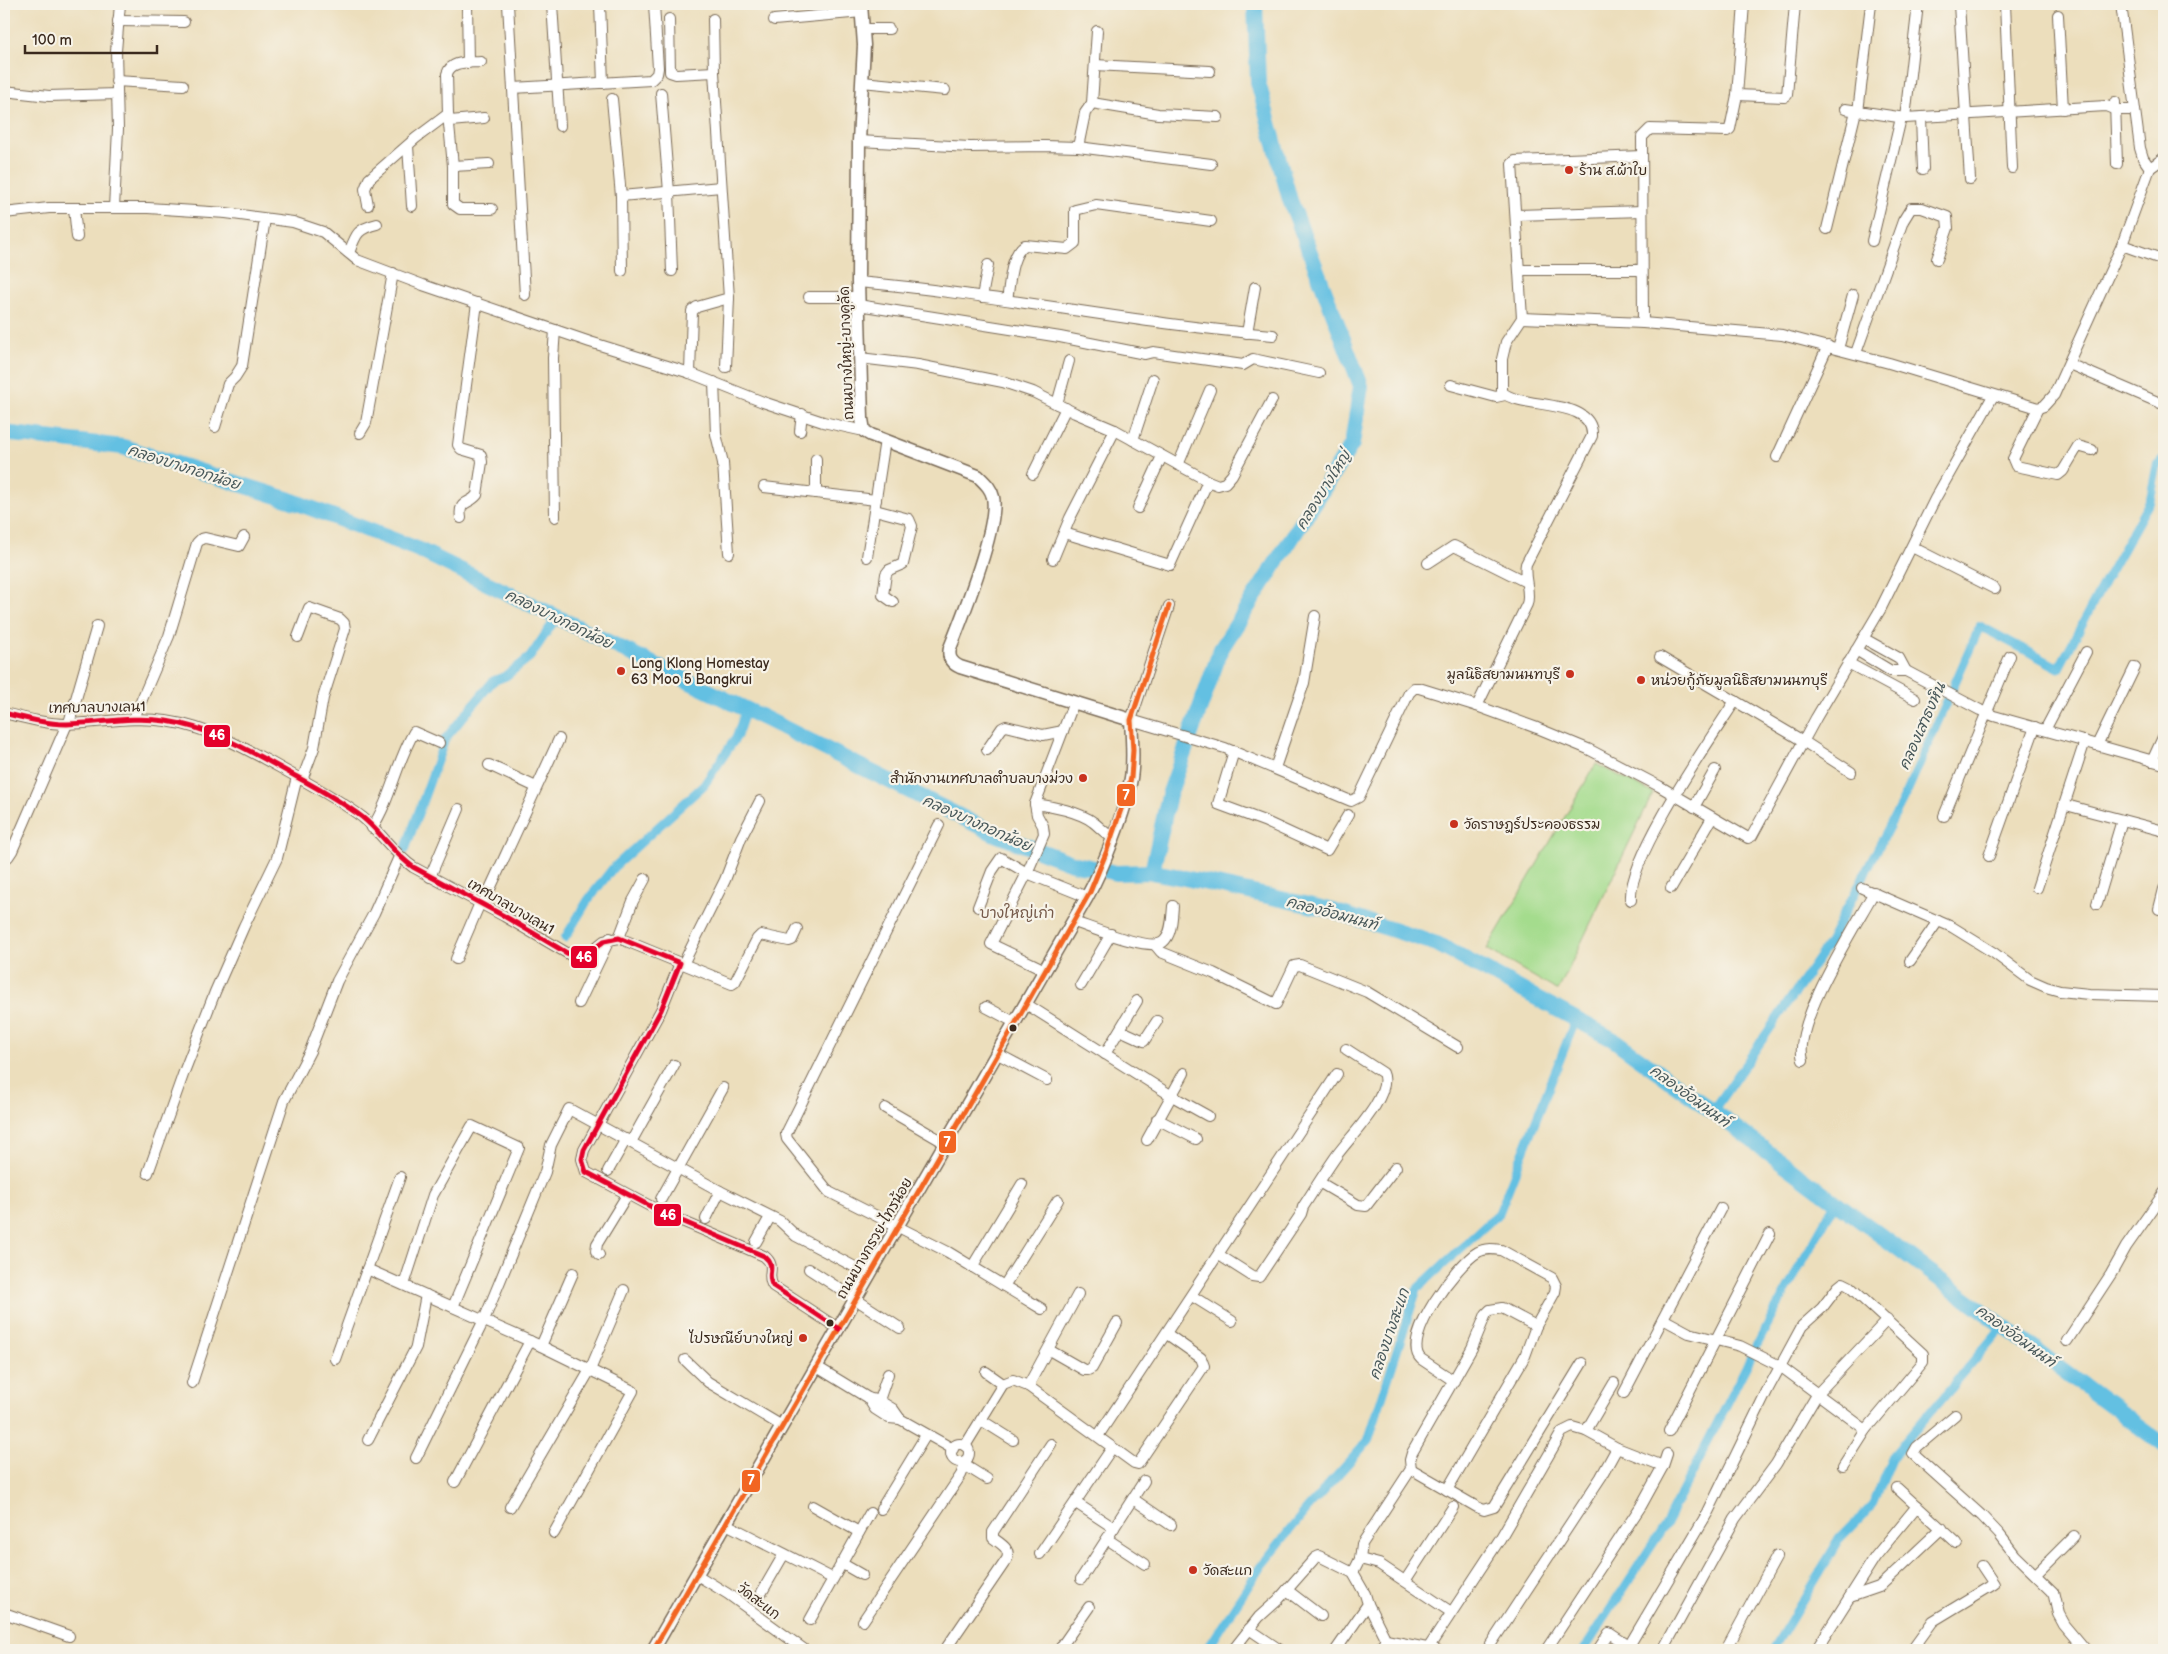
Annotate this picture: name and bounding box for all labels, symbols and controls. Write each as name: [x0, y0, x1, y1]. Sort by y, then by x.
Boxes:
scale bar: [25, 22, 158, 54]
text: 100 m: [32, 31, 72, 50]
place label: ร้าน ส.ผ้าใบ: [1579, 161, 1647, 179]
marker: ร้าน ส.ผ้าใบ: [1563, 164, 1575, 176]
street label: ถนนบางใหญ่-บางคูลัด: [835, 286, 858, 420]
water label: คลองบางกอกน้อย: [125, 439, 244, 495]
water label: คลองบางใหญ่: [1291, 444, 1357, 533]
water label: คลองบางกอกน้อย: [502, 584, 617, 654]
place label: Long Klong Homestay 63 Moo 5 Bangkrui: [631, 655, 770, 688]
marker: Long Klong Homestay 63 Moo 5 Bangkrui: [615, 665, 627, 677]
place label: มูลนิธิสยามนนทบุรี: [1447, 666, 1561, 684]
marker: มูลนิธิสยามนนทบุรี: [1564, 668, 1576, 680]
place label: หน่วยกู้ภัยมูลนิธิสยามนนทบุรี: [1651, 672, 1828, 690]
marker: หน่วยกู้ภัยมูลนิธิสยามนนทบุรี: [1635, 674, 1647, 686]
water label: คลองเสาธงหิน: [1895, 679, 1950, 773]
street label: เทศบาลบางเลน1: [48, 698, 146, 717]
line badge: 46: [203, 724, 231, 748]
text: 46: [209, 727, 225, 744]
place label: สํานักงานเทศบาลตําบลบางม่วง: [890, 770, 1073, 787]
marker: สํานักงานเทศบาลตําบลบางม่วง: [1077, 772, 1089, 784]
line badge: 7: [1116, 783, 1136, 807]
text: 7: [1122, 787, 1130, 804]
water label: คลองบางกอกน้อย: [920, 790, 1036, 856]
place label: วัดราษฎร์ประคองธรรม: [1464, 815, 1600, 833]
marker: วัดราษฎร์ประคองธรรม: [1448, 818, 1460, 830]
street label: เทศบาลบางเลน1: [464, 875, 557, 938]
water label: คลองอ้อมนนท์: [1284, 891, 1383, 936]
district label: บางใหญ่เก่า: [980, 903, 1054, 923]
line badge: 46: [570, 945, 598, 969]
text: 46: [576, 949, 592, 966]
unlabelled marker: [1008, 1023, 1018, 1033]
water label: คลองอ้อมนนท์: [1646, 1060, 1736, 1134]
line badge: 7: [938, 1130, 957, 1154]
text: 7: [943, 1134, 951, 1151]
street label: ถนนบางกรวย-ไทรน้อย: [832, 1174, 916, 1302]
line badge: 46: [653, 1203, 682, 1227]
text: 46: [660, 1207, 676, 1224]
water label: คลองบางสะแก: [1365, 1285, 1414, 1382]
water label: คลองอ้อมนนท์: [1972, 1300, 2062, 1374]
unlabelled marker: [825, 1318, 835, 1328]
place label: ไปรษณีย์บางใหญ่: [688, 1329, 793, 1347]
marker: ไปรษณีย์บางใหญ่: [797, 1332, 809, 1344]
line badge: 7: [741, 1469, 761, 1493]
text: 7: [747, 1472, 755, 1489]
place label: วัดสะแก: [1203, 1562, 1252, 1579]
marker: วัดสะแก: [1187, 1564, 1199, 1576]
street label: วัดสะแก: [734, 1580, 784, 1623]

